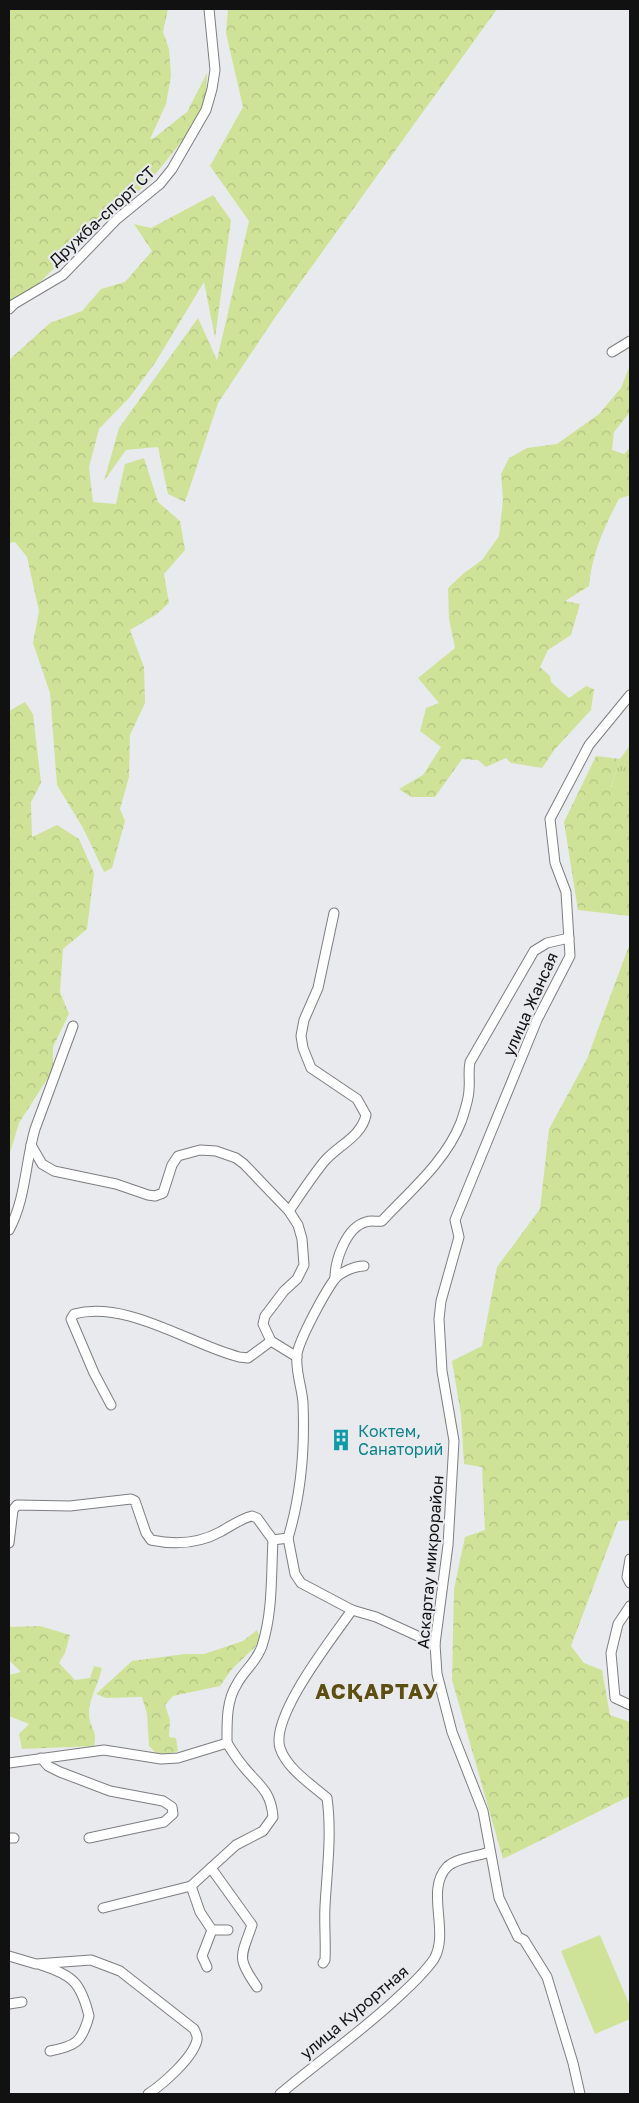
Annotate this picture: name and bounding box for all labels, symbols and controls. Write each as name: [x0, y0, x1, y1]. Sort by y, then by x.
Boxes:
street label: Дружба-спорт СТ: [45, 162, 159, 270]
street label: улица Жансая: [498, 949, 562, 1059]
place label: Коктем, Санаторий: [358, 1421, 443, 1459]
building icon: Коктем, Санаторий: [328, 1427, 354, 1453]
street label: Аскартау микрорайон: [412, 1474, 448, 1650]
district label: АСҚАРТАУ: [315, 1678, 439, 1704]
street label: улица Курортная: [296, 1961, 412, 2063]

